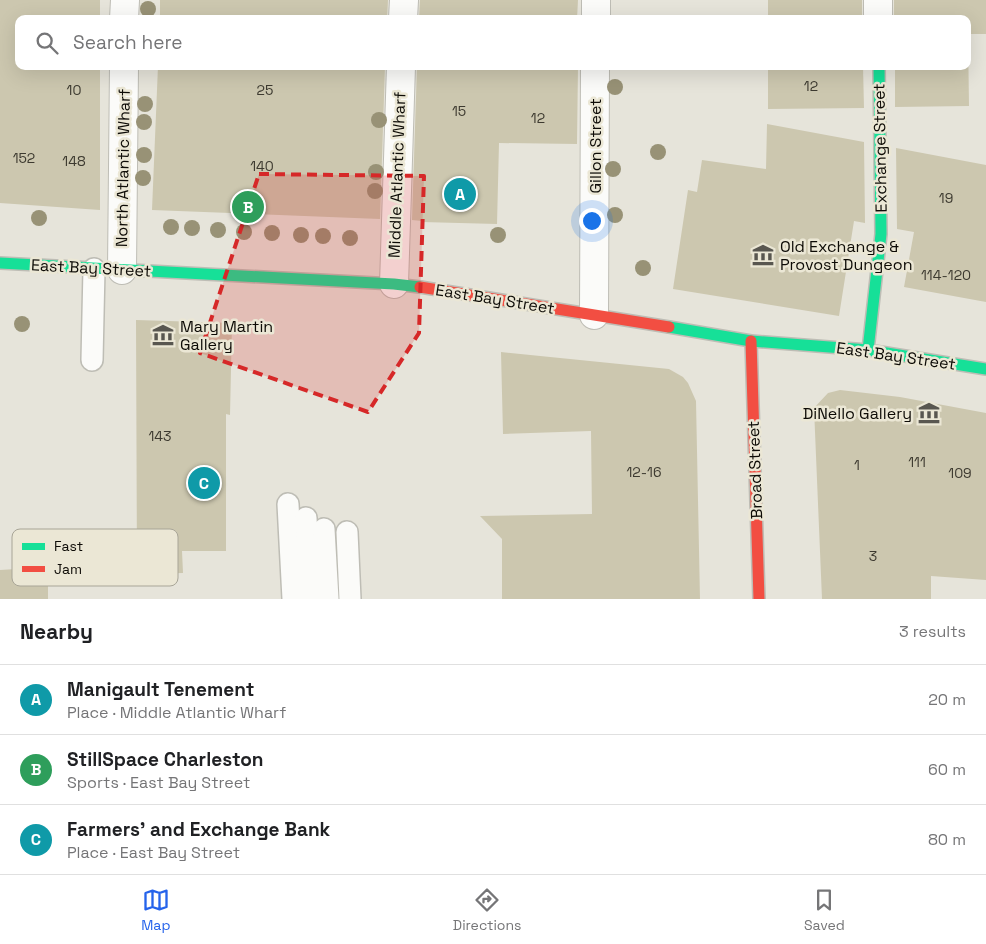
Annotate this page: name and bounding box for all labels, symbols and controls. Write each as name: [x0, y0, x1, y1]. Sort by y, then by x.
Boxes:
search box: [15, 15, 971, 70]
icon: search: [33, 29, 61, 57]
text: Search here: [73, 30, 183, 55]
house number: 12: [804, 77, 818, 95]
house number: 10: [67, 81, 81, 99]
house number: 25: [257, 81, 273, 99]
street label: Exchange Street: [868, 83, 892, 213]
street label: North Atlantic Wharf: [111, 89, 135, 247]
street label: Middle Atlantic Wharf: [384, 91, 410, 259]
street label: Gillon Street: [585, 98, 606, 194]
house number: 15: [452, 102, 466, 120]
house number: 12: [531, 109, 545, 127]
house number: 152: [13, 149, 35, 167]
house number: 148: [62, 152, 86, 170]
house number: 140: [250, 157, 274, 175]
pin: A: [444, 175, 476, 213]
pin: B: [232, 188, 264, 226]
house number: 19: [939, 189, 953, 207]
your location: [579, 208, 605, 234]
place label: Old Exchange & Provost Dungeon: [780, 236, 912, 275]
museum icon: Old Exchange & Provost Dungeon: [750, 242, 776, 268]
street label: East Bay Street: [30, 254, 152, 282]
house number: 114-120: [921, 266, 971, 284]
street label: East Bay Street: [434, 279, 556, 319]
place label: Mary Martin Gallery: [180, 316, 273, 355]
museum icon: Mary Martin Gallery: [150, 322, 176, 348]
street label: East Bay Street: [835, 337, 957, 375]
museum icon: DiNello Gallery: [916, 400, 942, 426]
place label: DiNello Gallery: [803, 403, 912, 424]
street label: Broad Street: [743, 420, 767, 520]
house number: 143: [148, 427, 172, 445]
house number: 111: [908, 453, 926, 471]
house number: 1: [854, 456, 860, 474]
house number: 12-16: [626, 463, 662, 481]
pin: C: [188, 464, 220, 502]
house number: 109: [948, 464, 972, 482]
legend: [12, 529, 178, 586]
text: Fast: [54, 537, 83, 555]
house number: 3: [869, 547, 877, 565]
text: Jam: [54, 560, 82, 578]
text: Nearby: [20, 618, 93, 645]
text: 3 results: [899, 621, 966, 642]
text: Manigault Tenement: [67, 677, 254, 702]
text: A: [31, 689, 41, 710]
text: 20 m: [928, 689, 966, 710]
text: Place · Middle Atlantic Wharf: [67, 702, 286, 723]
text: StillSpace Charleston: [67, 747, 264, 772]
text: B: [31, 759, 41, 780]
text: 60 m: [928, 759, 966, 780]
text: Sports · East Bay Street: [67, 772, 250, 793]
text: Farmers' and Exchange Bank: [67, 817, 330, 842]
text: C: [31, 829, 41, 850]
text: 80 m: [928, 829, 966, 850]
text: Place · East Bay Street: [67, 842, 240, 863]
tab: Map: [141, 886, 170, 934]
tab: Directions: [453, 886, 521, 934]
tab: Saved: [804, 886, 845, 934]

